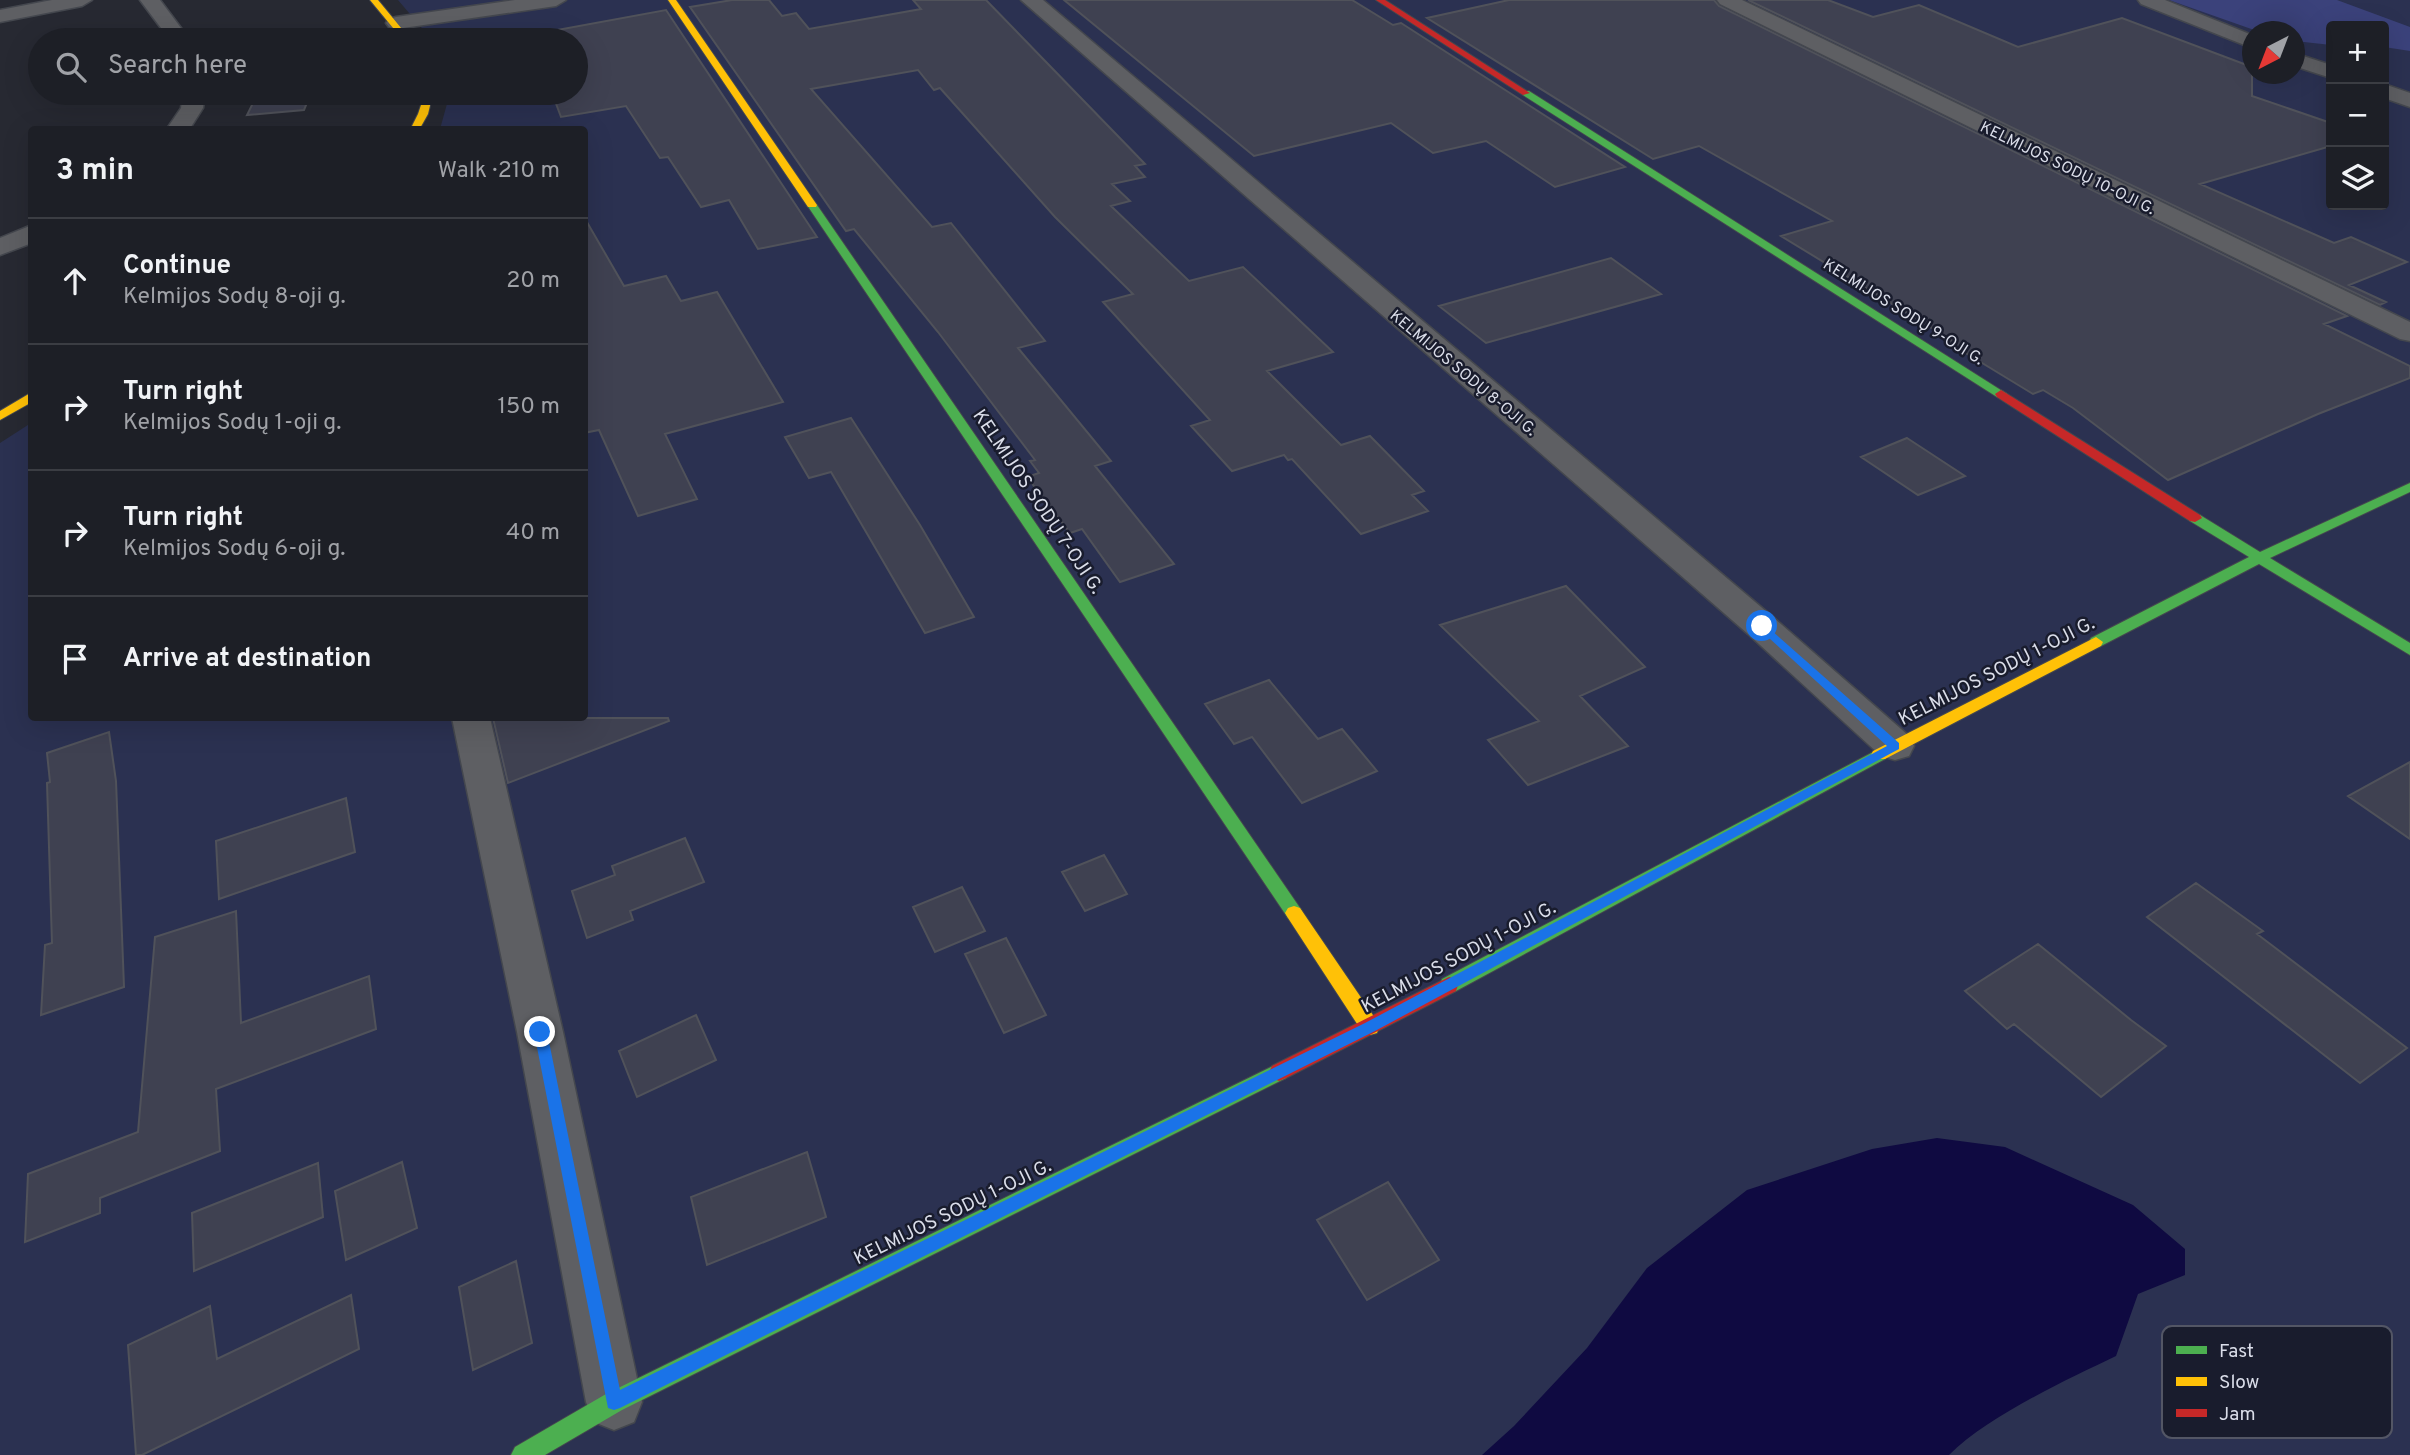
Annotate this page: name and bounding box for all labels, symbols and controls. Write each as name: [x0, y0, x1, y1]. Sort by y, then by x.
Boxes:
north arrow: [2242, 21, 2305, 84]
map controls: [2326, 21, 2389, 210]
button: +: [2326, 21, 2389, 84]
search box: [28, 28, 588, 105]
icon: search: [52, 48, 90, 86]
text: Search here: [108, 50, 247, 83]
button: −: [2326, 84, 2389, 147]
street label: KELMIJOS SODŲ 10-OJI G.: [1976, 118, 2158, 220]
button: layers: [2326, 147, 2389, 210]
text: 3 min: [56, 153, 134, 190]
text: Walk · 210 m: [438, 157, 560, 186]
text: Continue: [123, 250, 231, 283]
street label: KELMIJOS SODŲ 9-OJI G.: [1819, 255, 1987, 370]
icon: ahead: [56, 262, 94, 300]
text: 20 m: [506, 267, 560, 296]
text: Kelmijos Sodų 8-oji g.: [123, 283, 346, 312]
street label: KELMIJOS SODŲ 8-OJI G.: [1385, 306, 1540, 441]
text: Turn right: [123, 376, 243, 409]
icon: right: [56, 388, 94, 426]
text: 150 m: [498, 393, 560, 422]
street label: KELMIJOS SODŲ 7-OJI G.: [967, 405, 1108, 599]
text: Kelmijos Sodų 1-oji g.: [123, 409, 341, 438]
text: Turn right: [123, 502, 243, 535]
icon: right: [56, 514, 94, 552]
text: 40 m: [506, 519, 560, 548]
text: Kelmijos Sodų 6-oji g.: [123, 535, 346, 564]
route start: [1746, 610, 1777, 641]
street label: KELMIJOS SODŲ 1-OJI G.: [1895, 612, 2099, 732]
icon: arrive: [56, 640, 94, 678]
text: Arrive at destination: [123, 643, 371, 676]
street label: KELMIJOS SODŲ 1-OJI G.: [1357, 896, 1560, 1019]
route end: [524, 1016, 555, 1047]
street label: KELMIJOS SODŲ 1-OJI G.: [850, 1154, 1056, 1271]
legend: [2162, 1326, 2392, 1438]
text: Fast: [2219, 1340, 2254, 1364]
text: Slow: [2219, 1371, 2259, 1395]
text: Jam: [2219, 1403, 2256, 1427]

